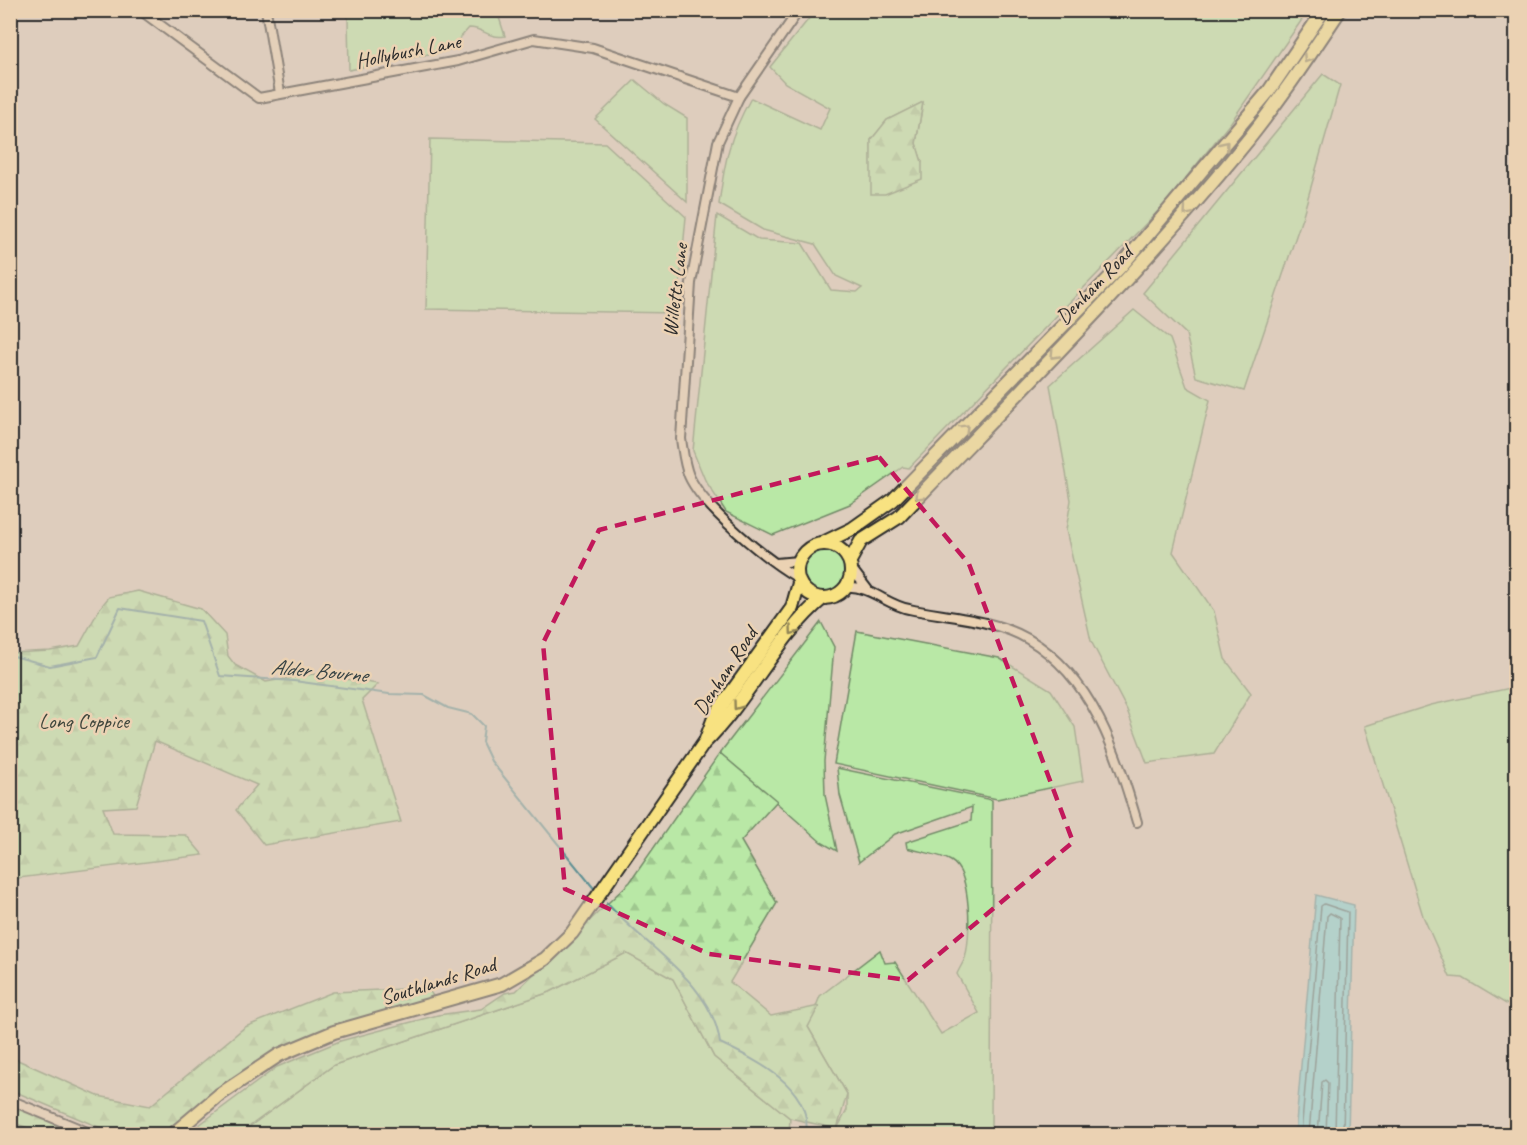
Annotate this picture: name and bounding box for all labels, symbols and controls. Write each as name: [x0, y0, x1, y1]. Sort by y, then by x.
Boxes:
street label: Hollybush Lane: [353, 28, 465, 74]
one-way arrow: [1303, 52, 1314, 63]
one-way arrow: [1218, 141, 1229, 152]
one-way arrow: [1183, 205, 1194, 216]
street label: Denham Road: [1050, 238, 1140, 330]
street label: Willetts Lane: [656, 240, 694, 338]
one-way arrow: [1050, 348, 1061, 358]
one-way arrow: [958, 424, 969, 435]
one-way arrow: [915, 489, 926, 499]
street label: Denham Road: [687, 619, 765, 720]
one-way arrow: [789, 624, 800, 635]
water label: Alder Bourne: [270, 653, 372, 689]
one-way arrow: [733, 700, 744, 711]
park label: Long Coppice: [39, 708, 131, 734]
street label: Southlands Road: [377, 950, 502, 1011]

